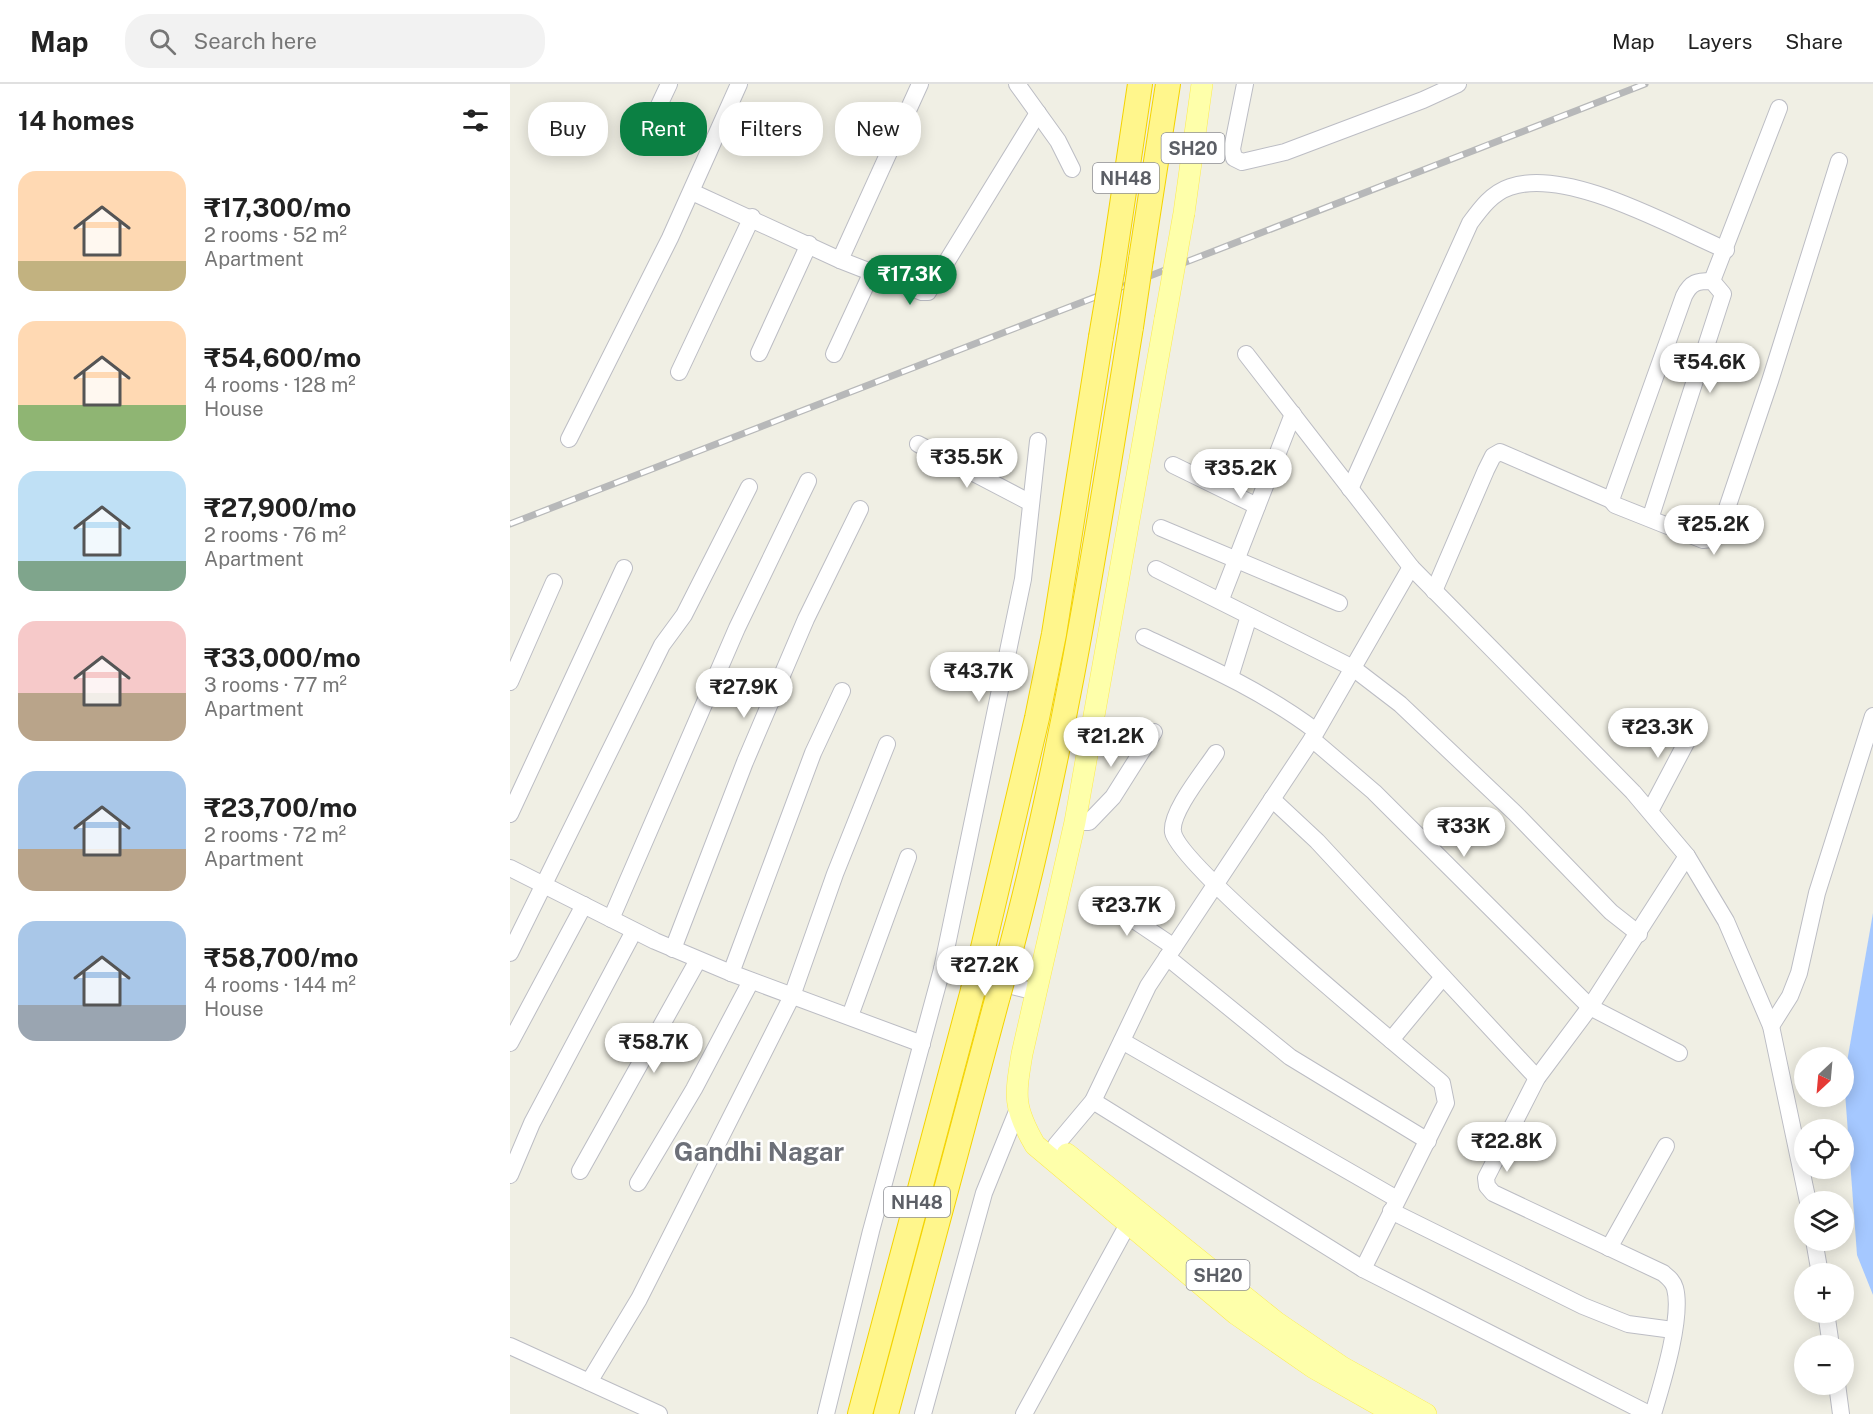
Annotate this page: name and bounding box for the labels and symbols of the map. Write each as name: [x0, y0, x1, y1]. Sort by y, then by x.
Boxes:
road number: SH20: [1162, 133, 1224, 163]
road number: NH48: [1093, 163, 1159, 193]
pin: ₹17.3K: [861, 255, 959, 306]
pin: ₹54.6K: [1661, 343, 1759, 394]
pin: ₹35.5K: [918, 438, 1016, 489]
pin: ₹35.2K: [1192, 449, 1290, 500]
pin: ₹25.2K: [1665, 505, 1763, 556]
pin: ₹43.7K: [930, 652, 1028, 703]
pin: ₹27.9K: [695, 668, 793, 719]
pin: ₹23.3K: [1609, 708, 1707, 759]
pin: ₹21.2K: [1062, 717, 1160, 768]
pin: ₹33K: [1428, 807, 1500, 858]
pin: ₹23.7K: [1078, 886, 1176, 937]
pin: ₹27.2K: [936, 946, 1034, 997]
pin: ₹58.7K: [605, 1023, 703, 1074]
north arrow: [1794, 1047, 1854, 1107]
pin: ₹22.8K: [1458, 1122, 1556, 1173]
district label: Gandhi Nagar: [674, 1136, 844, 1167]
road number: NH48: [884, 1187, 950, 1217]
road number: SH20: [1186, 1260, 1250, 1290]

